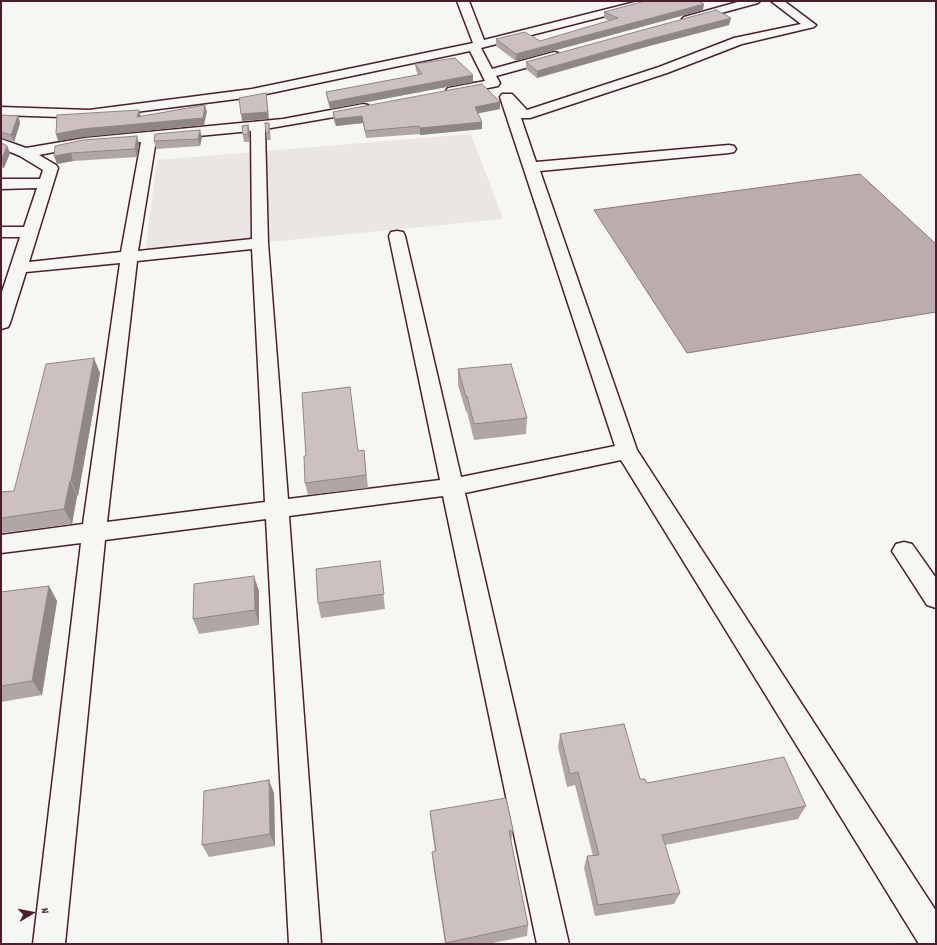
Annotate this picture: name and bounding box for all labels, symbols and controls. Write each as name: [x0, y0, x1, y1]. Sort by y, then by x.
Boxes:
north arrow: [12, 893, 52, 933]
text: N: [35, 907, 52, 915]

